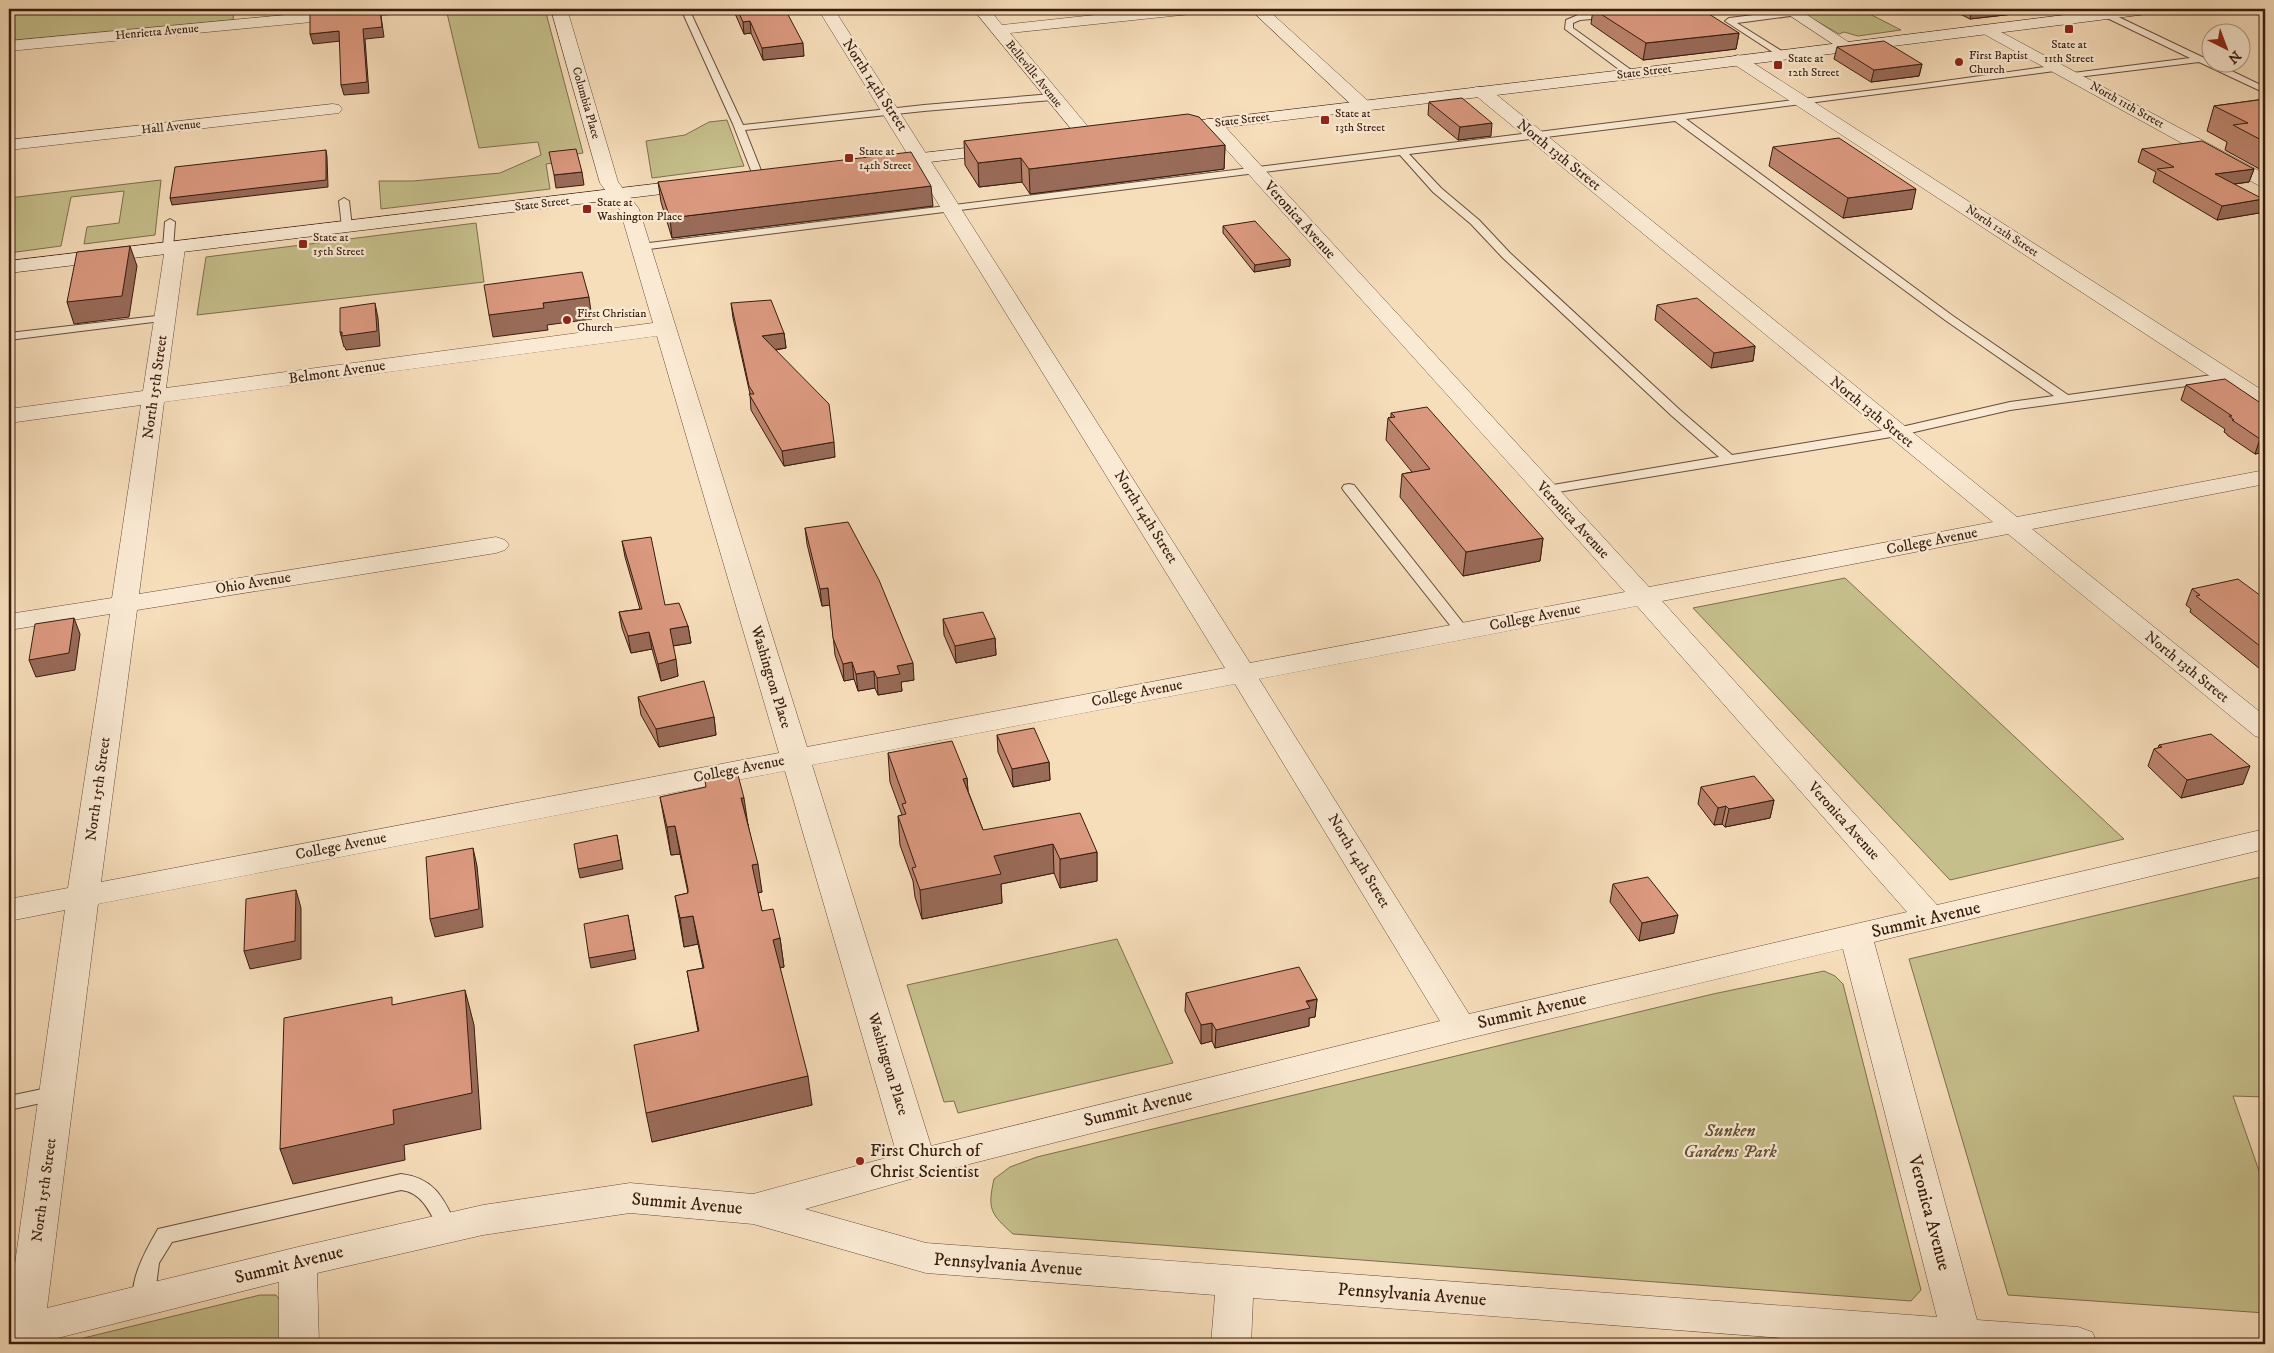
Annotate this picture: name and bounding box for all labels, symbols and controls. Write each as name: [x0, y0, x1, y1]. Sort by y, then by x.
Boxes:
street label: Henrietta Avenue: [115, 21, 199, 43]
north arrow: [2202, 22, 2252, 72]
marker: State at 11th Street: [2063, 23, 2075, 35]
street label: North 14th Street: [838, 35, 912, 135]
street label: Belleville Avenue: [1002, 37, 1066, 111]
place label: State at 11th Street: [2044, 37, 2094, 66]
text: N: [2223, 46, 2244, 68]
place label: First Baptist Church: [1969, 48, 2028, 77]
place label: State at 12th Street: [1788, 51, 1840, 80]
marker: First Baptist Church: [1953, 56, 1965, 68]
marker: State at 12th Street: [1772, 59, 1784, 71]
street label: State Street: [1616, 61, 1672, 83]
street label: Columbia Place: [569, 65, 603, 141]
street label: North 11th Street: [2087, 78, 2167, 132]
place label: State at 13th Street: [1335, 106, 1385, 135]
street label: State Street: [1214, 109, 1270, 131]
marker: State at 13th Street: [1319, 114, 1331, 126]
street label: North 13th Street: [1513, 115, 1605, 195]
street label: Hall Avenue: [141, 116, 201, 138]
place label: State at 14th Street: [859, 144, 912, 173]
marker: State at 14th Street: [843, 152, 855, 164]
street label: Veronica Avenue: [1259, 176, 1340, 263]
street label: State Street: [514, 193, 570, 215]
place label: State at Washington Place: [596, 195, 682, 224]
street label: North 12th Street: [1963, 202, 2041, 260]
marker: State at Washington Place: [581, 203, 593, 215]
place label: State at 15th Street: [313, 230, 365, 259]
marker: State at 15th Street: [297, 238, 309, 250]
place label: First Christian Church: [577, 306, 647, 335]
marker: First Christian Church: [561, 314, 573, 326]
street label: North 15th Street: [138, 334, 172, 440]
street label: Belmont Avenue: [287, 356, 387, 388]
street label: North 13th Street: [1826, 372, 1918, 452]
street label: North 14th Street: [1110, 467, 1182, 567]
street label: Veronica Avenue: [1532, 477, 1614, 563]
street label: College Avenue: [1885, 523, 1979, 559]
street label: Ohio Avenue: [214, 568, 292, 598]
street label: College Avenue: [1488, 599, 1582, 635]
street label: Washington Place: [746, 622, 796, 731]
street label: North 13th Street: [2141, 627, 2233, 707]
street label: College Avenue: [1090, 675, 1184, 711]
street label: North 15th Street: [81, 736, 115, 842]
street label: College Avenue: [692, 751, 786, 787]
street label: Veronica Avenue: [1803, 777, 1884, 864]
street label: North 14th Street: [1323, 811, 1395, 912]
street label: College Avenue: [294, 828, 388, 864]
street label: Summit Avenue: [1869, 897, 1983, 943]
street label: Summit Avenue: [1475, 988, 1589, 1034]
street label: Washington Place: [863, 1009, 913, 1118]
street label: Summit Avenue: [1081, 1084, 1195, 1132]
park label: Sunken Gardens Park: [1683, 1120, 1777, 1163]
street label: North 15th Street: [27, 1137, 61, 1243]
place label: First Church of Christ Scientist: [870, 1140, 983, 1183]
street label: Veronica Avenue: [1903, 1152, 1955, 1273]
marker: First Church of Christ Scientist: [854, 1155, 866, 1167]
street label: Summit Avenue: [631, 1188, 743, 1220]
street label: Summit Avenue: [232, 1241, 346, 1289]
street label: Pennsylvania Avenue: [933, 1249, 1083, 1281]
street label: Pennsylvania Avenue: [1337, 1279, 1487, 1311]

